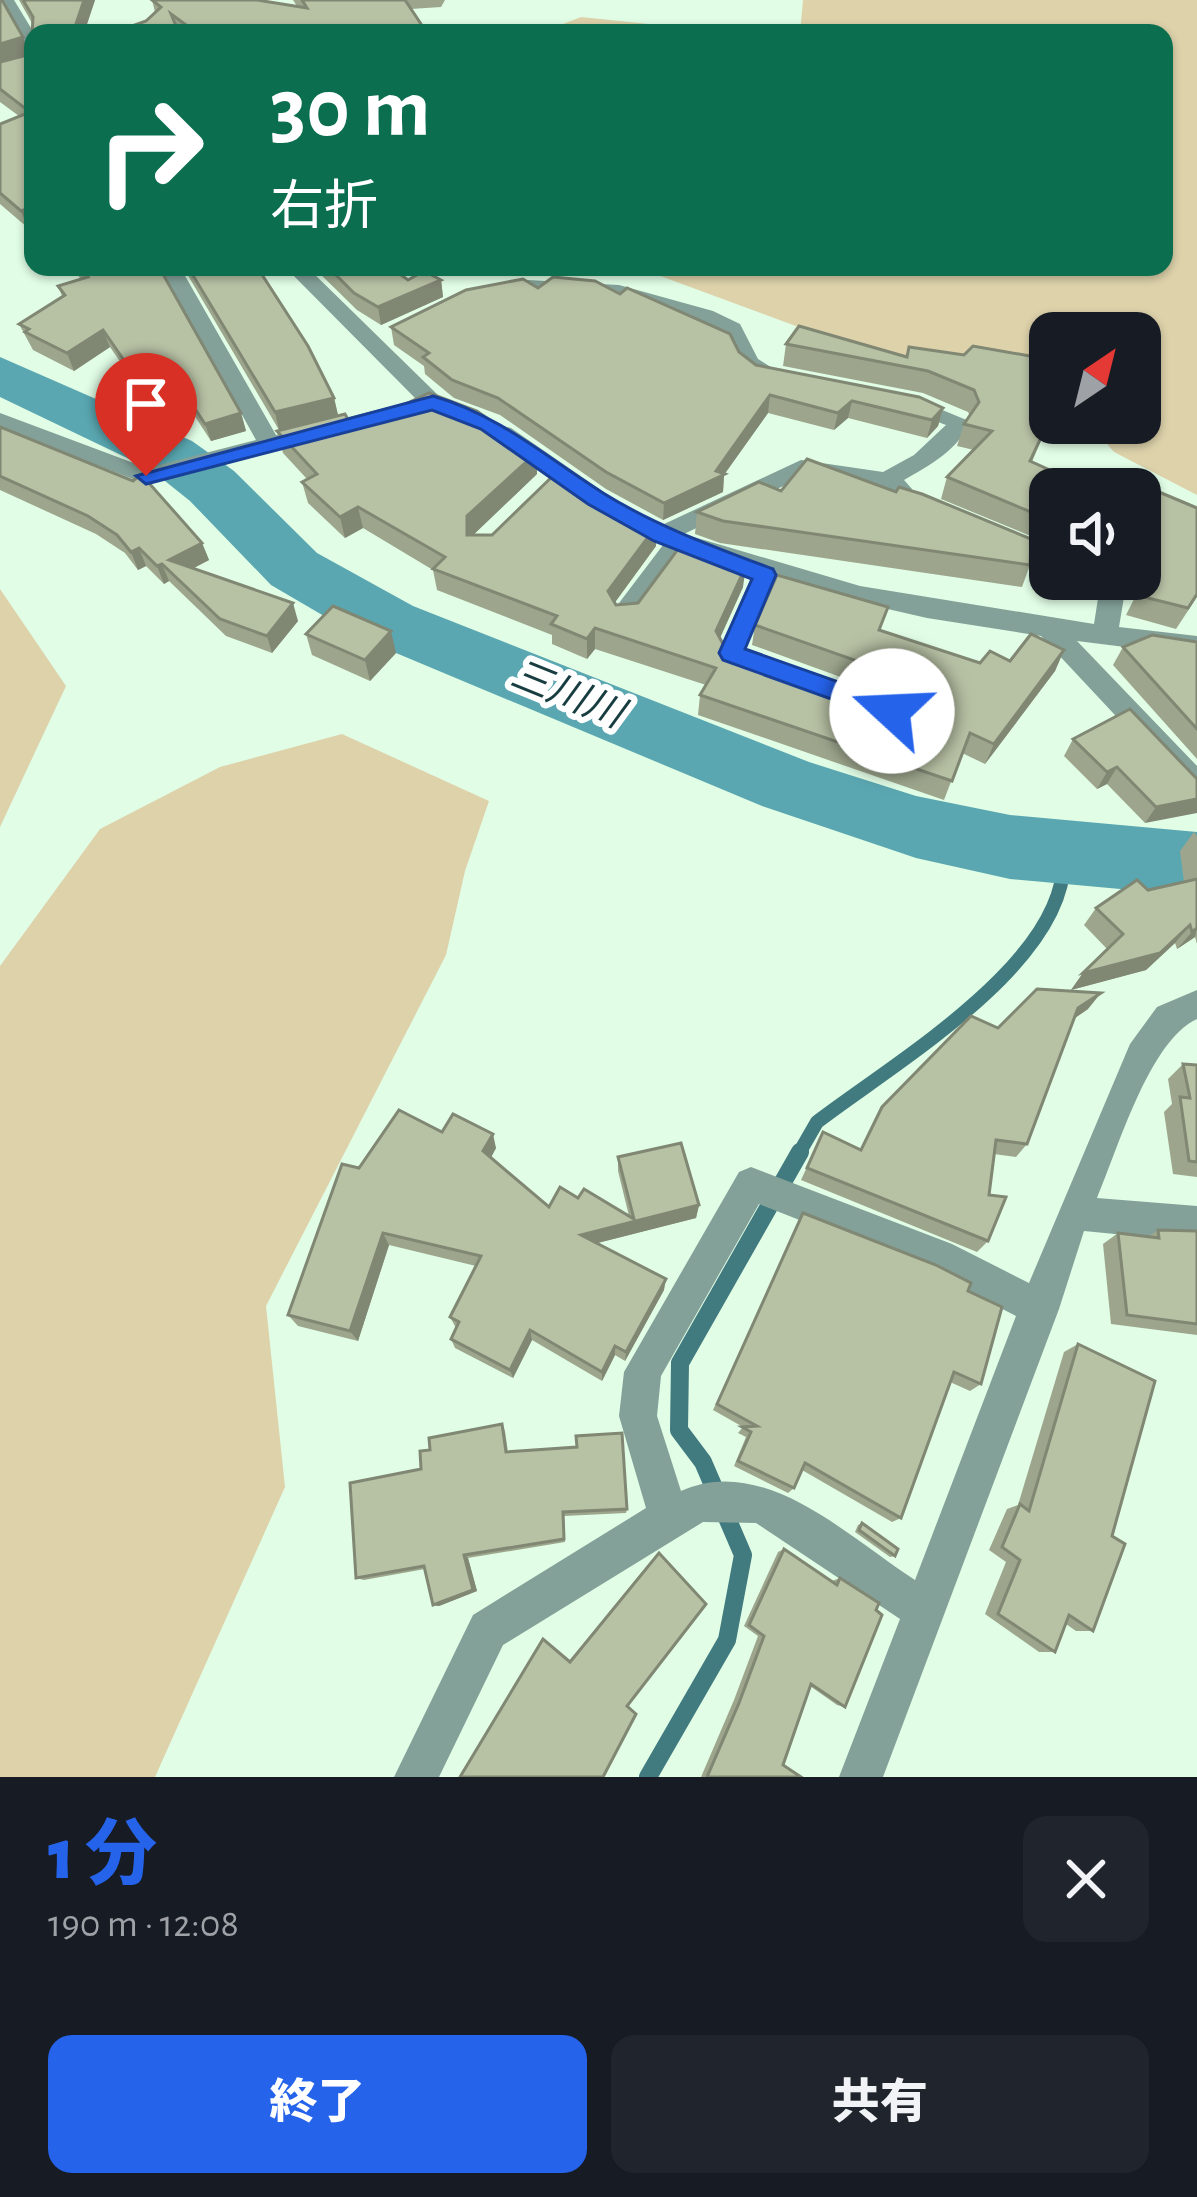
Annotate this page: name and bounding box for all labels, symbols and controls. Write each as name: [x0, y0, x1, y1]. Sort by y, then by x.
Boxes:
text: 30 m: [270, 68, 430, 152]
icon: right: [72, 72, 228, 228]
text: 右折: [270, 181, 378, 235]
north arrow: [1029, 312, 1161, 444]
map controls: [1029, 312, 1161, 600]
pin: [95, 353, 197, 476]
icon: arrive: [113, 371, 179, 437]
button: sound: [1029, 468, 1161, 600]
position arrow: [829, 648, 955, 774]
water label: 三川川: [505, 655, 632, 736]
button: close: [1023, 1816, 1149, 1942]
text: 1 分: [48, 1820, 157, 1892]
text: 190 m · 12:08: [48, 1905, 239, 1944]
button: 終了: [48, 2035, 587, 2173]
button: 共有: [611, 2035, 1149, 2173]

